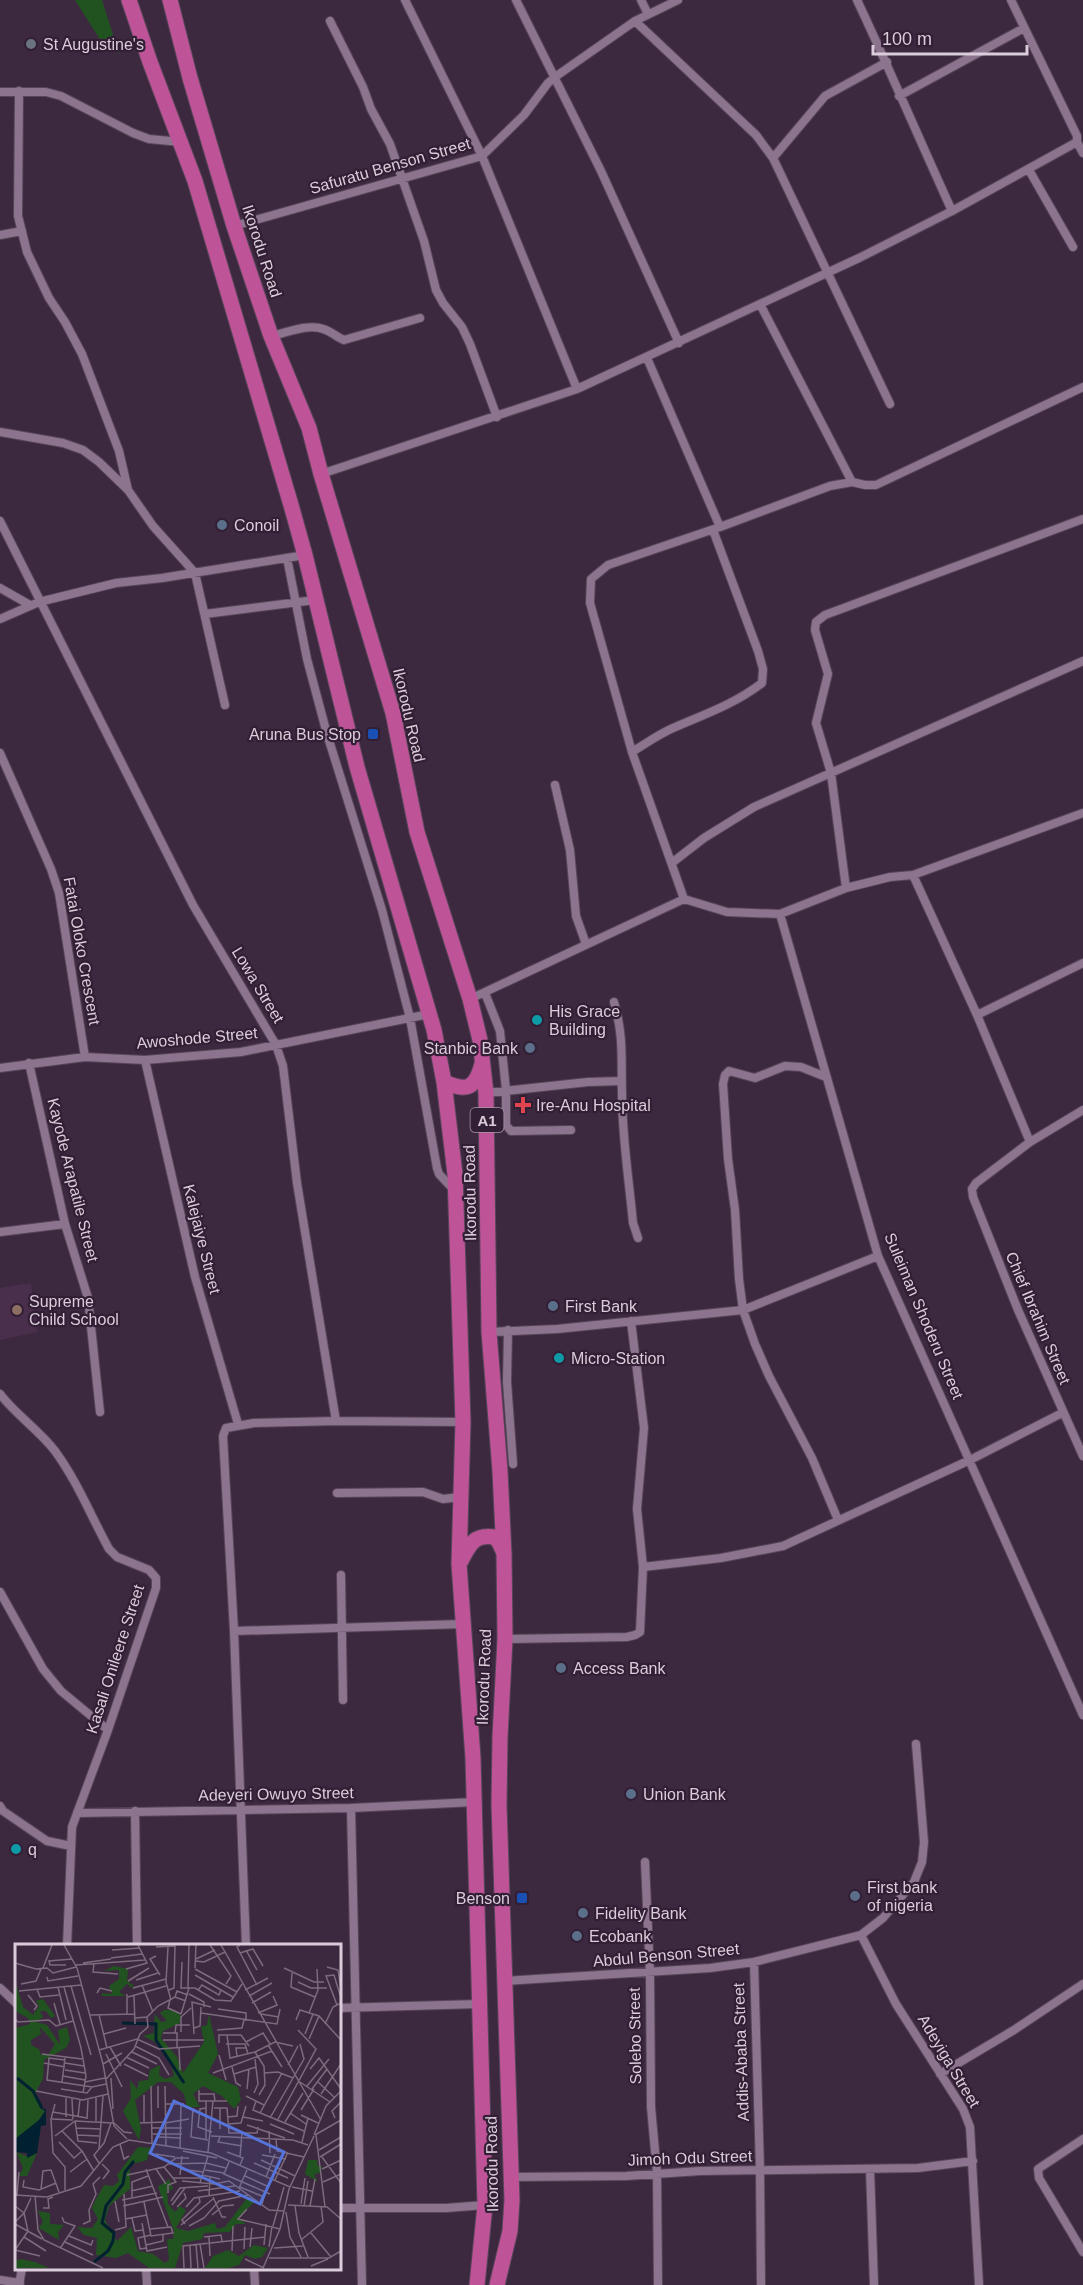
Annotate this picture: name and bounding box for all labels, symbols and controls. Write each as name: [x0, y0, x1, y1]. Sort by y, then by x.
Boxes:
scale bar: [873, 18, 1028, 56]
text: 100 m: [882, 29, 932, 49]
place label: St Augustine's: [43, 36, 144, 53]
marker: St Augustine's: [24, 37, 38, 51]
street label: Safuratu Benson Street: [308, 135, 473, 197]
street label: Ikorodu Road: [239, 203, 285, 299]
place label: Conoil: [234, 517, 279, 534]
marker: Conoil: [215, 518, 229, 532]
street label: Ikorodu Road: [390, 666, 428, 764]
place label: Aruna Bus Stop: [249, 726, 361, 743]
marker: Aruna Bus Stop: [366, 727, 380, 741]
street label: Fatai Oloko Crescent: [61, 876, 104, 1027]
street label: Lowa Street: [229, 944, 288, 1026]
place label: His Grace Building: [549, 1003, 620, 1038]
marker: His Grace Building: [530, 1013, 544, 1027]
street label: Awoshode Street: [136, 1024, 259, 1052]
place label: Stanbic Bank: [424, 1040, 519, 1057]
marker: Stanbic Bank: [523, 1041, 537, 1055]
street label: Kayode Arapatile Street: [44, 1096, 102, 1264]
marker: Ire-Anu Hospital: [514, 1096, 532, 1114]
place label: Ire-Anu Hospital: [536, 1097, 651, 1114]
road number: A1: [470, 1108, 504, 1132]
street label: Ikorodu Road: [461, 1145, 479, 1241]
street label: Kalejaiye Street: [180, 1183, 224, 1296]
street label: Suleiman Shoderu Street: [881, 1230, 967, 1402]
street label: Chief Ibrahim Street: [1002, 1249, 1074, 1387]
place label: Supreme Child School: [29, 1293, 119, 1328]
place label: First Bank: [565, 1298, 638, 1315]
marker: First Bank: [546, 1299, 560, 1313]
marker: Supreme Child School: [10, 1303, 24, 1317]
place label: Micro-Station: [571, 1350, 665, 1367]
marker: Micro-Station: [552, 1351, 566, 1365]
street label: Kasali Onileere Street: [83, 1582, 147, 1736]
street label: Ikorodu Road: [474, 1629, 494, 1725]
place label: Access Bank: [573, 1660, 666, 1677]
marker: Access Bank: [554, 1661, 568, 1675]
street label: Adeyeri Owuyo Street: [198, 1784, 355, 1804]
place label: Union Bank: [643, 1786, 727, 1803]
marker: Union Bank: [624, 1787, 638, 1801]
place label: q: [28, 1841, 37, 1858]
marker: q: [9, 1842, 23, 1856]
place label: First bank of nigeria: [867, 1879, 938, 1914]
marker: First bank of nigeria: [848, 1889, 862, 1903]
place label: Benson: [456, 1890, 510, 1907]
marker: Benson: [515, 1891, 529, 1905]
place label: Fidelity Bank: [595, 1905, 688, 1922]
marker: Fidelity Bank: [576, 1906, 590, 1920]
place label: Ecobank: [589, 1928, 652, 1945]
marker: Ecobank: [570, 1929, 584, 1943]
street label: Abdul Benson Street: [592, 1940, 740, 1970]
inset map: [15, 1944, 340, 2270]
street label: Addis-Ababa Street: [730, 1982, 752, 2122]
street label: Solebo Street: [626, 1987, 644, 2085]
street label: Adeyiga Street: [915, 2012, 984, 2111]
street label: Ikorodu Road: [483, 2116, 501, 2212]
street label: Jimoh Odu Street: [627, 2147, 753, 2169]

